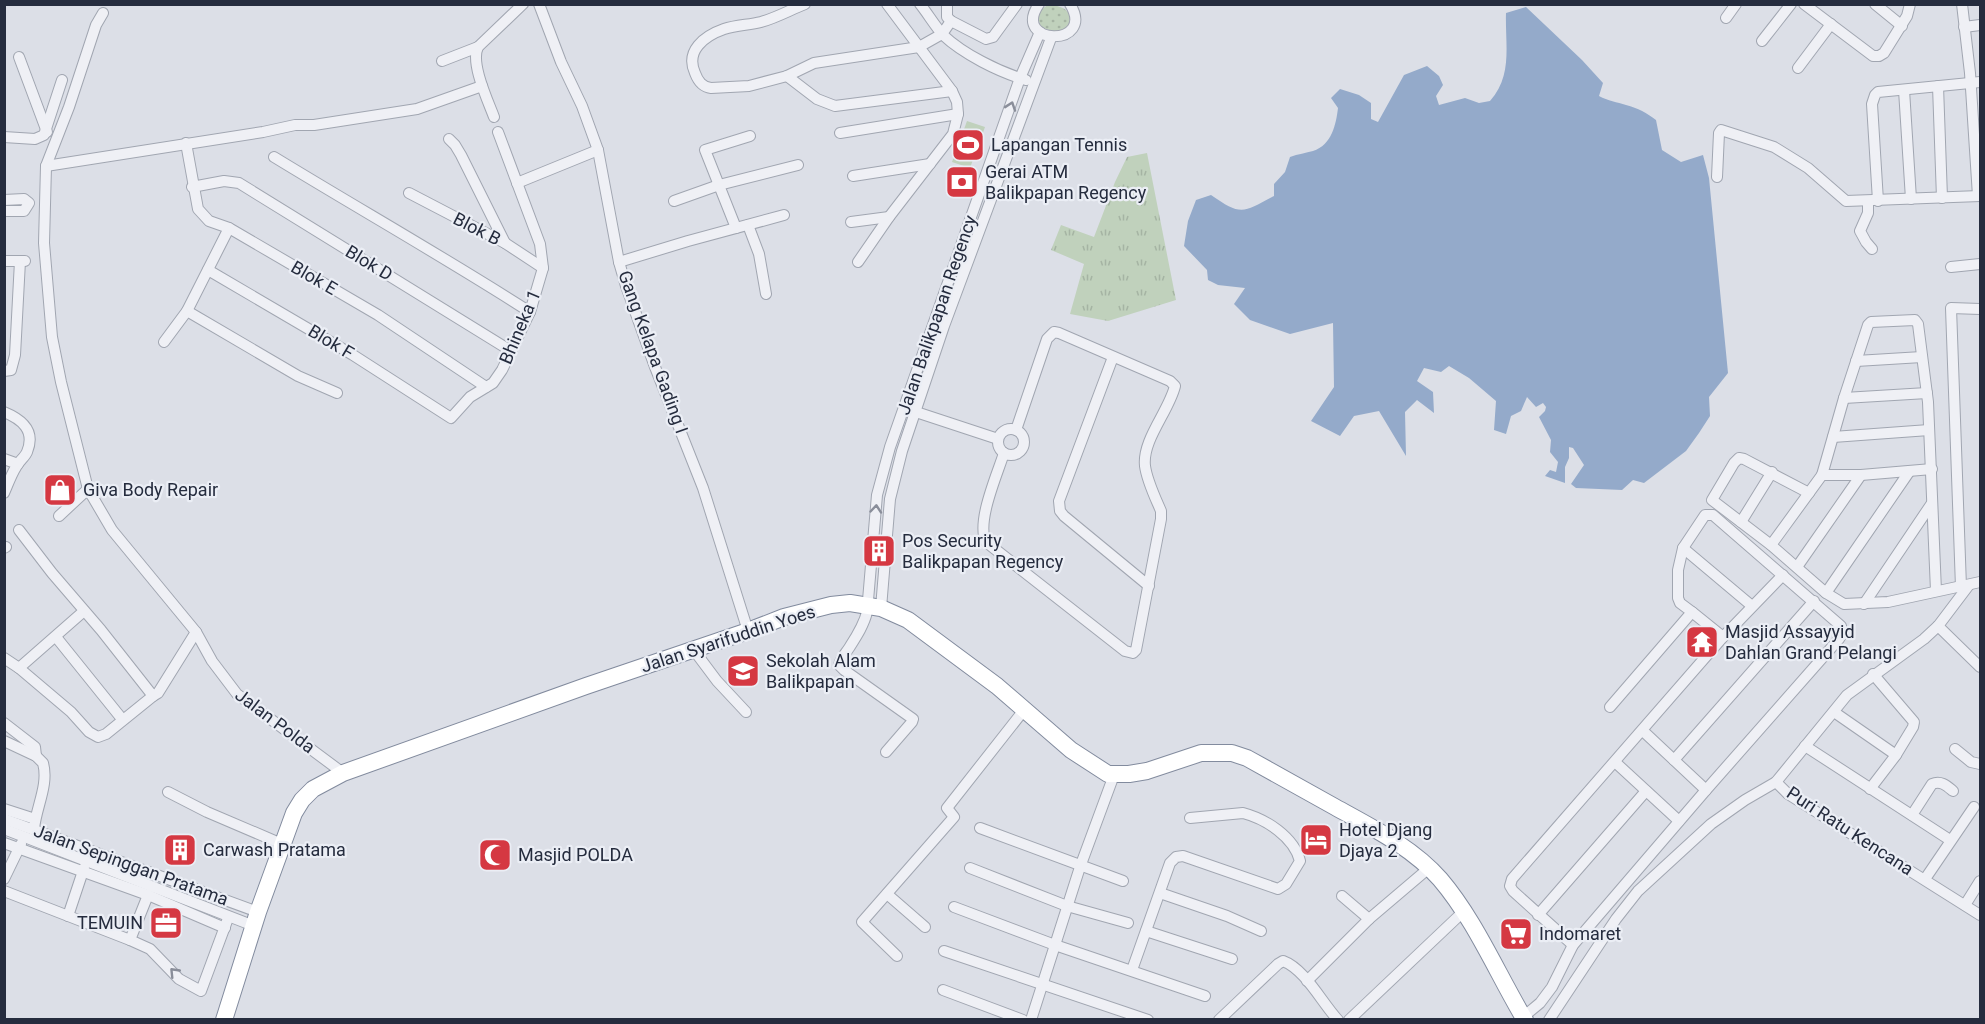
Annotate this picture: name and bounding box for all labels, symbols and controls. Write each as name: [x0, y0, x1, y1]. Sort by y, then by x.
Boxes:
one-way arrow: [1003, 101, 1016, 112]
sports icon: Lapangan Tennis: [950, 127, 986, 163]
place label: Lapangan Tennis: [991, 134, 1127, 155]
place label: Gerai ATM Balikpapan Regency: [985, 161, 1147, 203]
bank icon: Gerai ATM Balikpapan Regency: [944, 164, 980, 200]
street label: Blok B: [450, 208, 505, 249]
street label: Jalan Balikpapan Regency: [892, 212, 981, 417]
street label: Blok D: [342, 240, 397, 285]
street label: Blok E: [287, 256, 341, 299]
street label: Gang Kelapa Gading I: [614, 268, 693, 436]
street label: Bhineka 1: [495, 287, 545, 367]
street label: Blok F: [305, 320, 358, 363]
shop icon: Giva Body Repair: [42, 472, 78, 508]
place label: Giva Body Repair: [83, 479, 218, 500]
one-way arrow: [869, 505, 882, 514]
place label: Pos Security Balikpapan Regency: [902, 530, 1064, 572]
building icon: Pos Security Balikpapan Regency: [861, 533, 897, 569]
street label: Jalan Syarifuddin Yoes: [638, 600, 818, 677]
place label: Masjid Assayyid Dahlan Grand Pelangi: [1725, 621, 1897, 663]
temple icon: Masjid Assayyid Dahlan Grand Pelangi: [1684, 624, 1720, 660]
place label: Sekolah Alam Balikpapan: [766, 650, 876, 692]
school or university icon: Sekolah Alam Balikpapan: [725, 653, 761, 689]
street label: Jalan Polda: [231, 684, 319, 757]
street label: Puri Ratu Kencana: [1783, 782, 1918, 879]
place label: Hotel Djang Djaya 2: [1339, 819, 1432, 861]
street label: Jalan Sepinggan Pratama: [31, 820, 231, 910]
hotel icon: Hotel Djang Djaya 2: [1298, 822, 1334, 858]
building icon: Carwash Pratama: [162, 832, 198, 868]
mosque icon: Masjid POLDA: [477, 837, 513, 873]
place label: Carwash Pratama: [203, 839, 346, 860]
place label: Masjid POLDA: [518, 844, 633, 865]
office icon: TEMUIN: [148, 905, 184, 941]
place label: TEMUIN: [77, 912, 143, 933]
supermarket icon: Indomaret: [1498, 916, 1534, 952]
place label: Indomaret: [1539, 923, 1621, 944]
one-way arrow: [170, 969, 181, 979]

